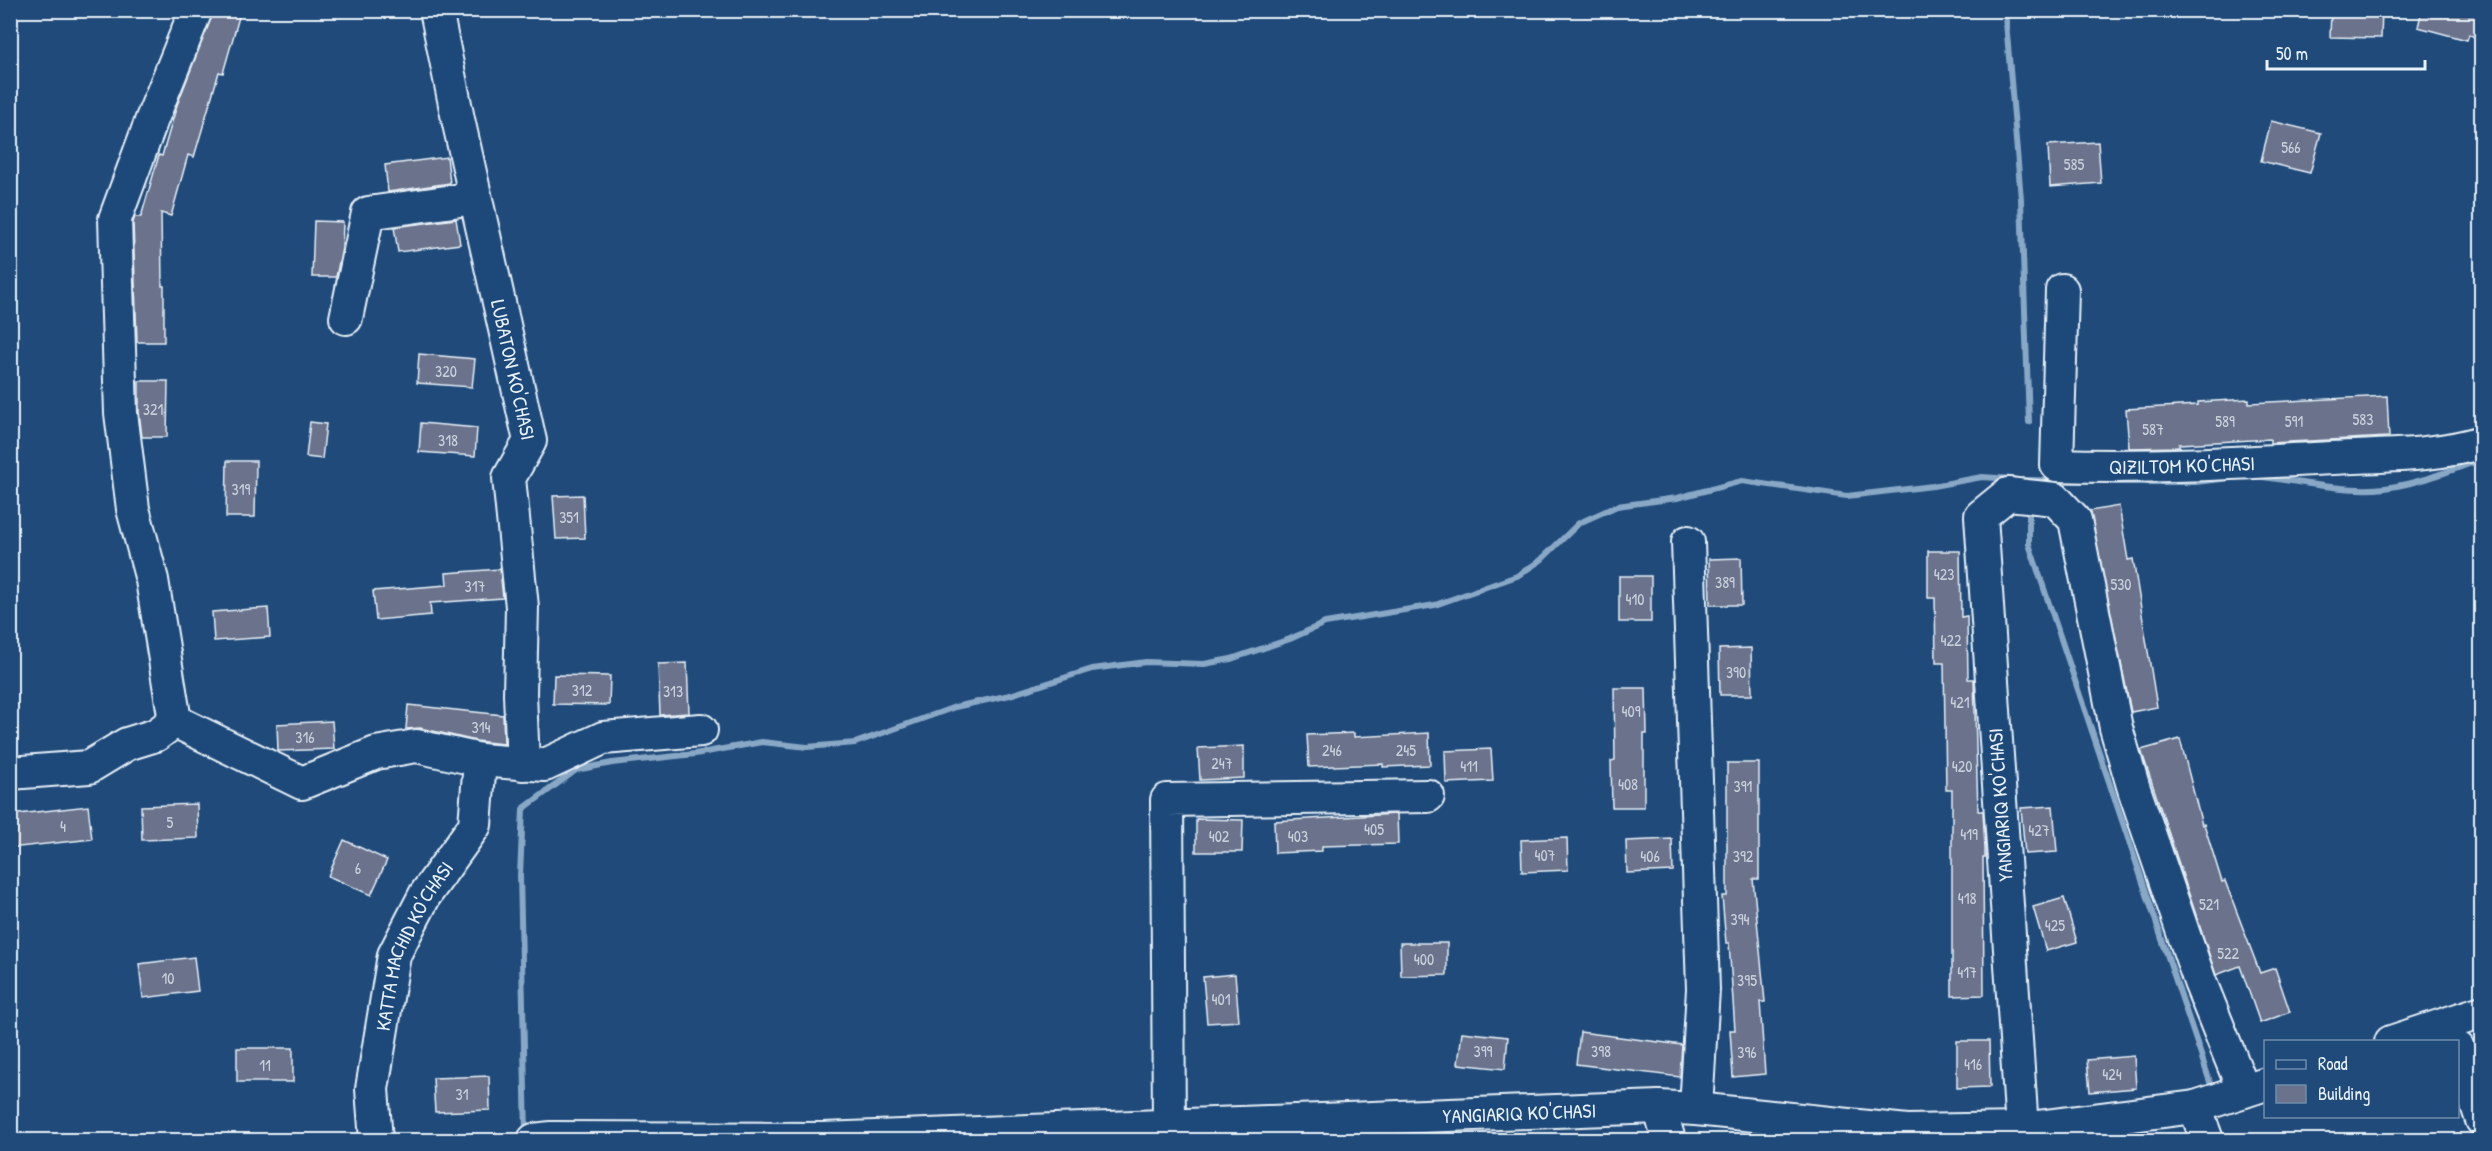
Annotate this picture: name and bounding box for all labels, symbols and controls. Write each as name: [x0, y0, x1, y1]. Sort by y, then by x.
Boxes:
scale bar: [2267, 33, 2424, 71]
text: 50 m: [2276, 41, 2308, 66]
house number: 566: [2281, 136, 2301, 158]
house number: 585: [2064, 153, 2084, 175]
street label: LUBATON KO'CHASI: [485, 297, 543, 442]
house number: 320: [435, 360, 457, 382]
house number: 321: [143, 398, 163, 420]
house number: 583: [2353, 408, 2373, 430]
house number: 589: [2215, 410, 2235, 432]
house number: 591: [2285, 410, 2303, 432]
house number: 587: [2142, 418, 2164, 440]
house number: 318: [438, 429, 458, 451]
street label: QIZILTOM KO'CHASI: [2109, 449, 2255, 479]
house number: 319: [232, 478, 251, 500]
house number: 351: [559, 506, 579, 528]
house number: 423: [1934, 563, 1954, 585]
house number: 389: [1715, 571, 1735, 593]
house number: 530: [2110, 573, 2132, 595]
house number: 317: [465, 575, 486, 597]
house number: 410: [1626, 588, 1644, 610]
house number: 422: [1941, 629, 1962, 651]
house number: 390: [1726, 661, 1746, 683]
house number: 312: [572, 679, 593, 701]
house number: 313: [663, 680, 683, 702]
house number: 421: [1950, 691, 1970, 713]
house number: 409: [1621, 700, 1641, 722]
house number: 314: [472, 716, 490, 738]
house number: 316: [295, 726, 315, 748]
street label: YANGIARIQ KO'CHASI: [1981, 727, 2019, 883]
house number: 246: [1322, 739, 1342, 761]
house number: 245: [1396, 739, 1416, 761]
house number: 247: [1211, 752, 1233, 774]
house number: 411: [1460, 755, 1478, 777]
house number: 420: [1952, 755, 1972, 777]
house number: 408: [1618, 773, 1638, 795]
house number: 391: [1734, 775, 1753, 797]
house number: 5: [167, 811, 174, 833]
house number: 4: [60, 815, 66, 837]
house number: 405: [1364, 818, 1384, 840]
house number: 427: [2028, 819, 2050, 841]
house number: 419: [1960, 823, 1978, 845]
house number: 402: [1209, 825, 1230, 847]
house number: 403: [1288, 825, 1308, 847]
house number: 407: [1534, 844, 1556, 866]
house number: 406: [1640, 845, 1660, 867]
house number: 392: [1733, 845, 1754, 867]
street label: KATTA MACHID KO'CHASI: [368, 855, 459, 1033]
house number: 6: [355, 857, 361, 879]
house number: 418: [1958, 887, 1976, 909]
house number: 521: [2199, 893, 2219, 915]
house number: 394: [1730, 908, 1750, 930]
house number: 425: [2045, 914, 2065, 936]
house number: 522: [2217, 942, 2239, 964]
house number: 400: [1414, 948, 1434, 970]
house number: 417: [1957, 961, 1977, 983]
house number: 10: [162, 967, 174, 989]
house number: 395: [1737, 969, 1757, 991]
house number: 401: [1212, 988, 1231, 1010]
house number: 399: [1474, 1040, 1493, 1062]
house number: 398: [1591, 1040, 1611, 1062]
legend: [2264, 1040, 2459, 1118]
house number: 396: [1737, 1041, 1757, 1063]
text: Road: [2318, 1051, 2348, 1076]
house number: 416: [1964, 1053, 1982, 1075]
house number: 11: [259, 1054, 271, 1076]
house number: 424: [2102, 1063, 2122, 1085]
text: Building: [2318, 1081, 2370, 1106]
house number: 31: [456, 1083, 469, 1105]
street label: YANGIARIQ KO'CHASI: [1442, 1096, 1597, 1129]

